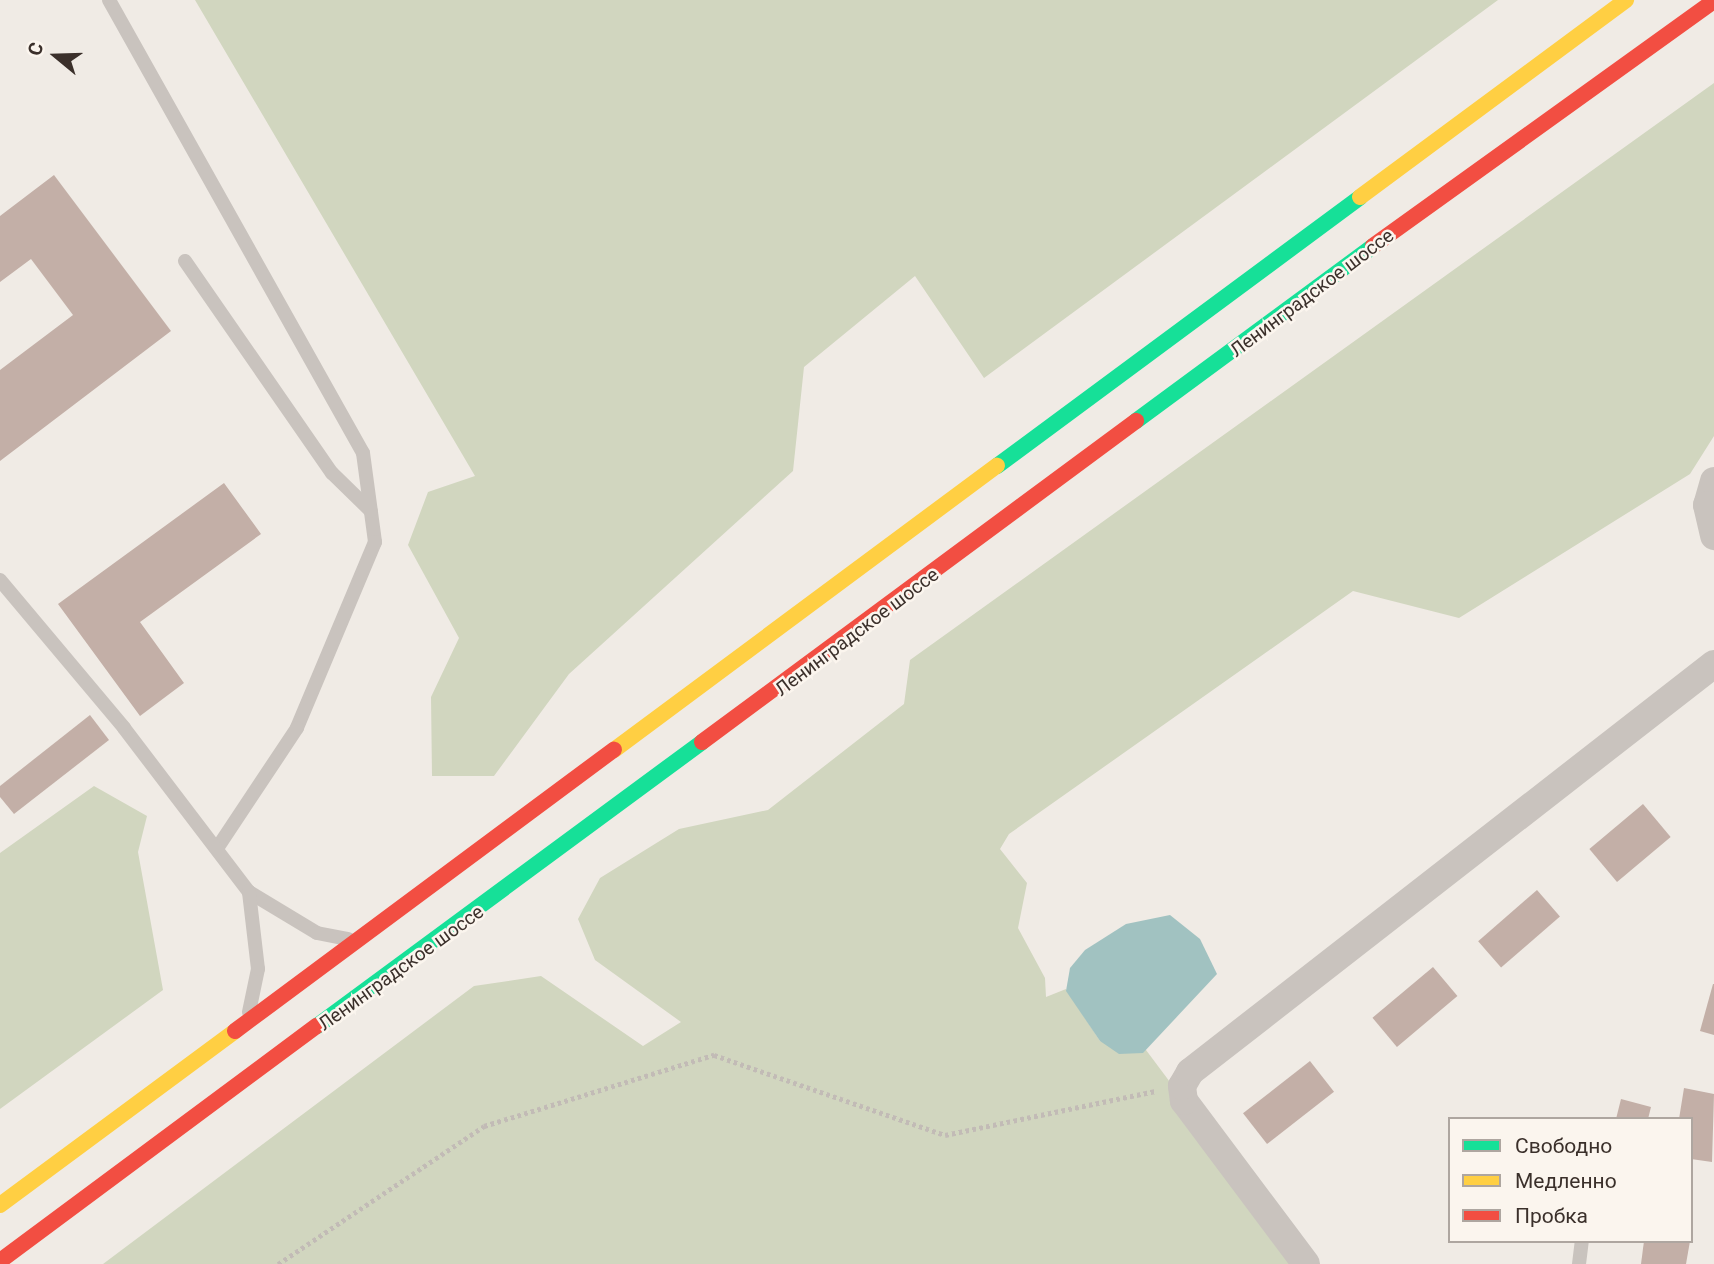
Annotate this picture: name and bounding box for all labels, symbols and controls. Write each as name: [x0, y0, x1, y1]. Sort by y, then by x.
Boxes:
north arrow: [21, 21, 91, 91]
text: С: [23, 39, 49, 59]
street label: Ленинградское шоссе: [1226, 224, 1398, 362]
street label: Ленинградское шоссе: [771, 563, 943, 701]
street label: Ленинградское шоссе: [314, 900, 488, 1036]
legend: [1448, 1117, 1693, 1243]
text: Свободно: [1515, 1134, 1612, 1158]
text: Медленно: [1515, 1169, 1617, 1193]
text: Пробка: [1515, 1204, 1588, 1228]

